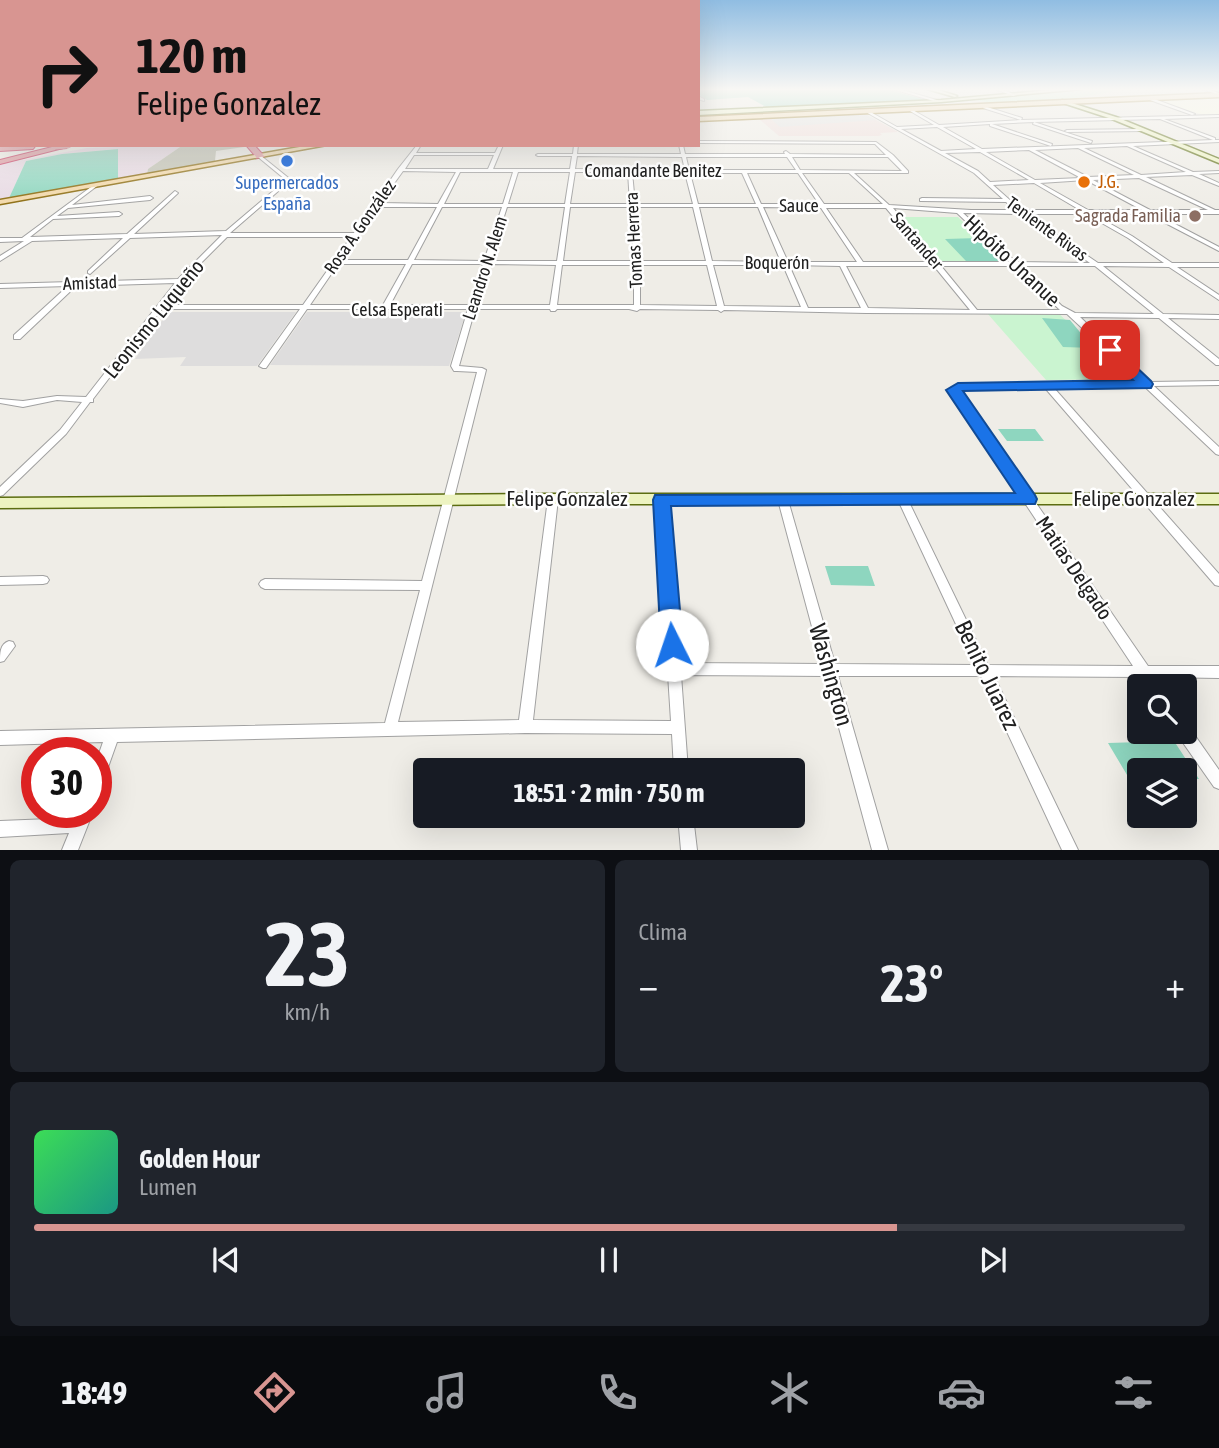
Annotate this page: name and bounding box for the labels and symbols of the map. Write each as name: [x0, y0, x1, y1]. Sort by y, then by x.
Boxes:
marker: Supermercados España: [279, 153, 295, 169]
street label: Comandante Benitez: [584, 160, 722, 181]
place label: J.G.: [1098, 171, 1119, 192]
place label: Supermercados España: [235, 172, 339, 214]
marker: J.G.: [1076, 174, 1092, 190]
street label: Rosa A. González: [319, 175, 400, 278]
street label: Tomas Herrera: [620, 191, 647, 289]
street label: Teniente Rivas: [1002, 192, 1092, 265]
street label: Sauce: [779, 195, 819, 216]
place label: Sagrada Familia: [1075, 205, 1181, 226]
street label: Santander: [887, 208, 948, 274]
marker: Sagrada Familia: [1187, 208, 1203, 224]
street label: Hipóito Unanue: [960, 210, 1066, 311]
street label: Leandro N. Alem: [458, 213, 511, 322]
street label: Boquerón: [745, 252, 809, 273]
street label: Leonismo Luqueño: [98, 254, 208, 383]
street label: Amistad: [62, 271, 118, 294]
street label: Celsa Esperati: [351, 299, 443, 320]
pin: [1080, 320, 1140, 380]
street label: Felipe Gonzalez: [506, 486, 628, 510]
street label: Felipe Gonzalez: [1073, 486, 1195, 510]
street label: Matias Delgado: [1031, 511, 1118, 624]
position arrow: [635, 608, 709, 682]
street label: Benito Juarez: [950, 616, 1026, 734]
street label: Washington: [804, 621, 859, 729]
speed limit sign: 30: [21, 737, 112, 828]

